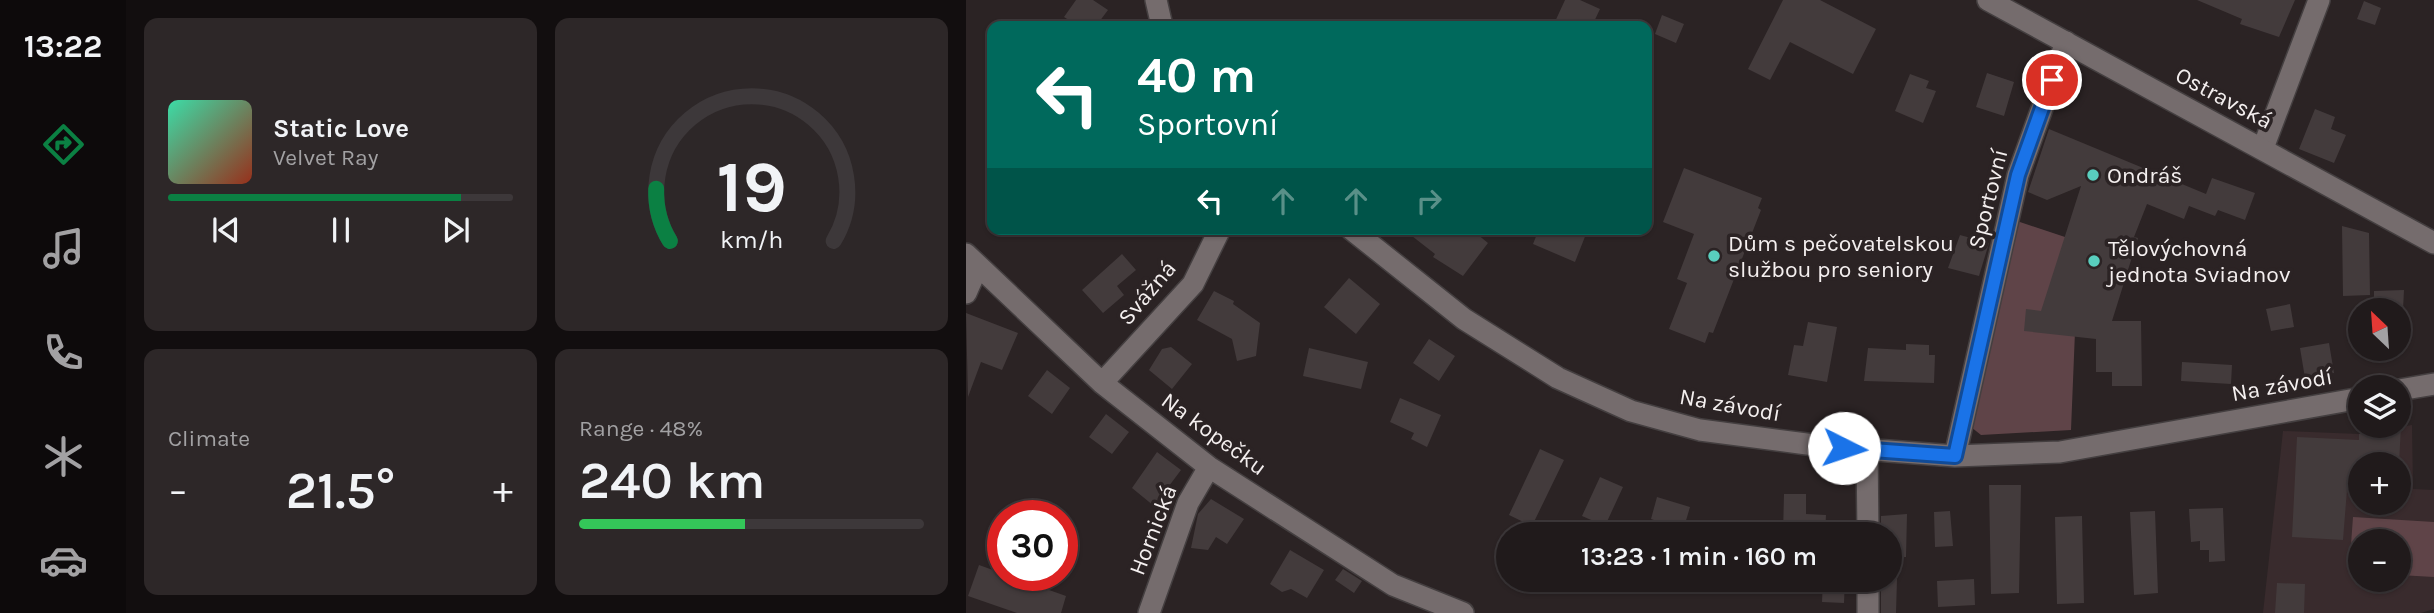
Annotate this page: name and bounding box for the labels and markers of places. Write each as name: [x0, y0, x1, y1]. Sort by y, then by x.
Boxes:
pin: [2022, 50, 2082, 110]
place label: Ondráš: [2107, 162, 2182, 189]
marker: Ondráš: [2085, 167, 2101, 183]
place label: Dům s pečovatelskou službou pro seniory: [1728, 230, 1954, 283]
place label: Tělovýchovná jednota Sviadnov: [2106, 235, 2291, 288]
marker: Dům s pečovatelskou službou pro seniory: [1706, 248, 1722, 264]
marker: Tělovýchovná jednota Sviadnov: [2086, 253, 2102, 269]

